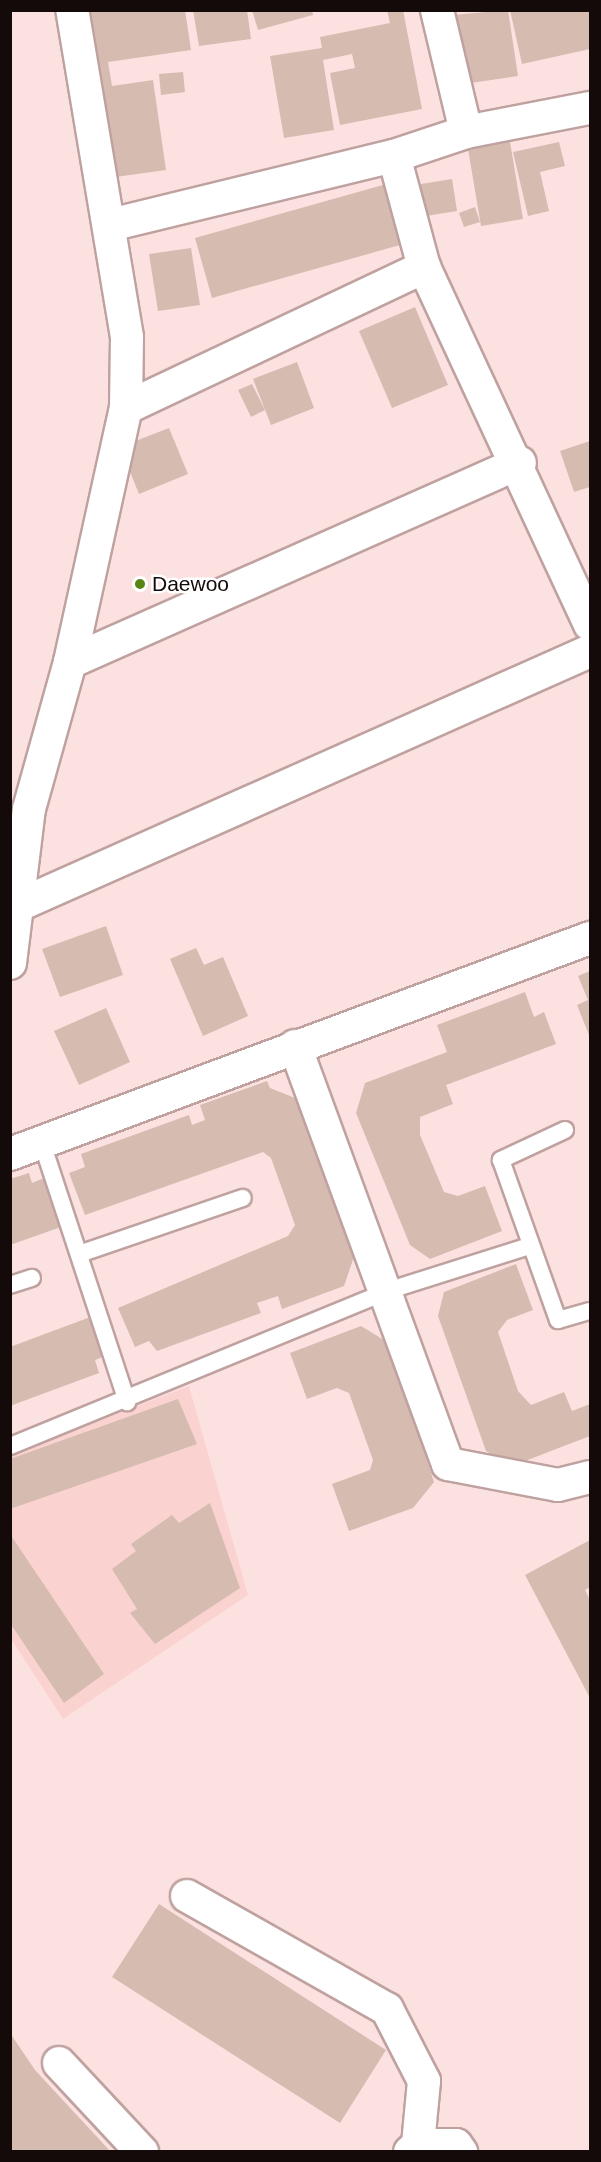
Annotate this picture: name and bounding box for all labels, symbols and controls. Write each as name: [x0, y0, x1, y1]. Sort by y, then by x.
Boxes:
place label: Daewoo: [152, 571, 229, 597]
marker: Daewoo: [133, 577, 147, 591]

